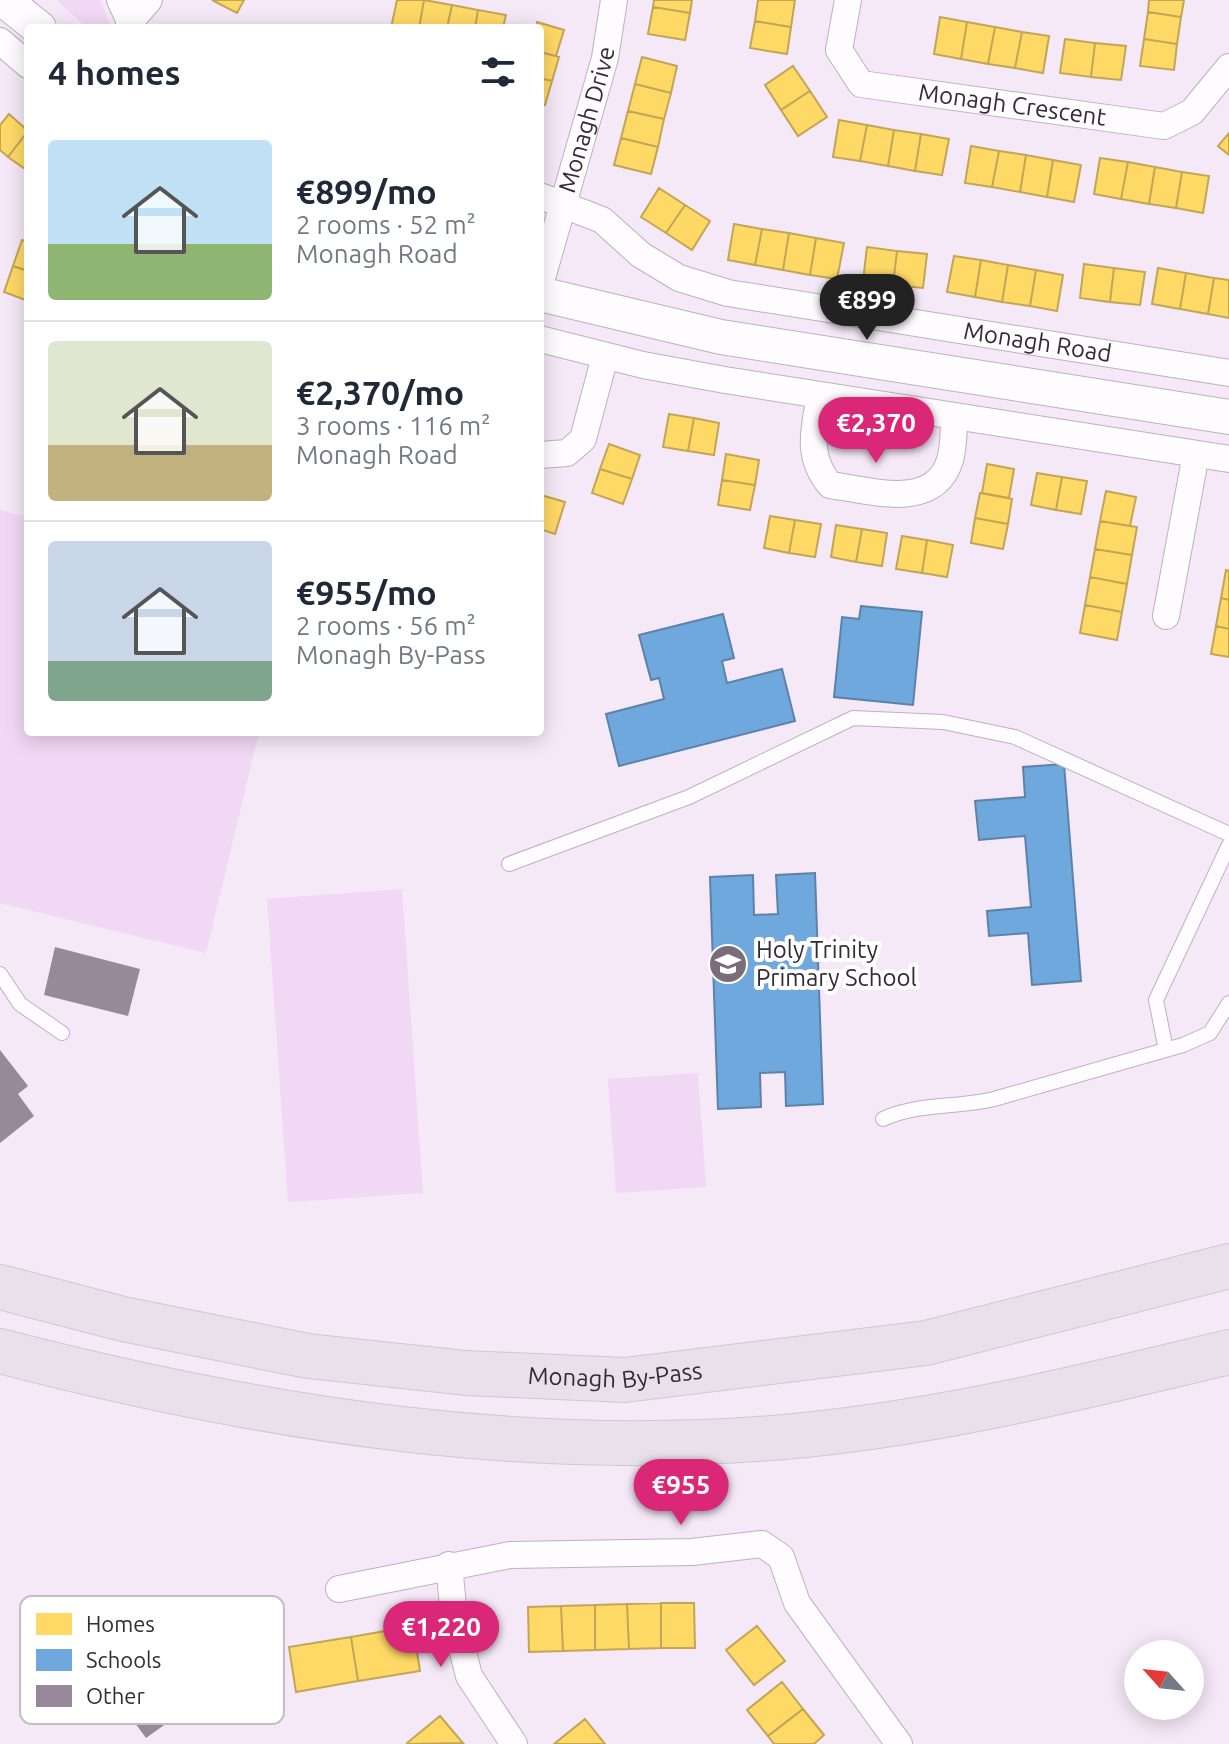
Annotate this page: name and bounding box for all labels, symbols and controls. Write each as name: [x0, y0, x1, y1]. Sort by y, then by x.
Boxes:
street label: Monagh Drive: [553, 45, 620, 196]
icon: filters: [476, 50, 520, 94]
text: 4 homes: [48, 53, 181, 91]
street label: Monagh Crescent: [917, 78, 1108, 131]
icon: home: [112, 172, 208, 268]
text: €899/mo: [296, 172, 437, 210]
text: 2 rooms · 52 m²: [296, 210, 476, 239]
text: Monagh Road: [296, 239, 458, 268]
pin: €899: [820, 274, 914, 342]
text: €899: [838, 285, 896, 314]
street label: Monagh Road: [962, 317, 1113, 367]
icon: home: [112, 373, 208, 469]
text: €2,370/mo: [296, 373, 464, 411]
pin: €2,370: [811, 397, 941, 465]
text: €2,370: [836, 408, 916, 437]
text: 3 rooms · 116 m²: [296, 411, 491, 440]
text: Monagh Road: [296, 440, 458, 469]
icon: home: [112, 573, 208, 669]
text: €955/mo: [296, 573, 437, 611]
text: 2 rooms · 56 m²: [296, 611, 476, 640]
text: Monagh By-Pass: [296, 640, 486, 669]
place label: Holy Trinity Primary School: [756, 936, 917, 991]
school or university icon: Holy Trinity Primary School: [707, 943, 749, 985]
street label: Monagh By-Pass: [527, 1357, 704, 1393]
pin: €955: [634, 1459, 728, 1527]
text: €955: [652, 1470, 710, 1499]
legend: [20, 1596, 284, 1724]
pin: €1,220: [376, 1601, 506, 1669]
text: Homes: [86, 1611, 155, 1636]
text: €1,220: [401, 1612, 481, 1641]
north arrow: [1124, 1640, 1204, 1720]
map controls: [1124, 1640, 1204, 1720]
text: Schools: [86, 1647, 161, 1672]
text: Other: [86, 1683, 145, 1708]

